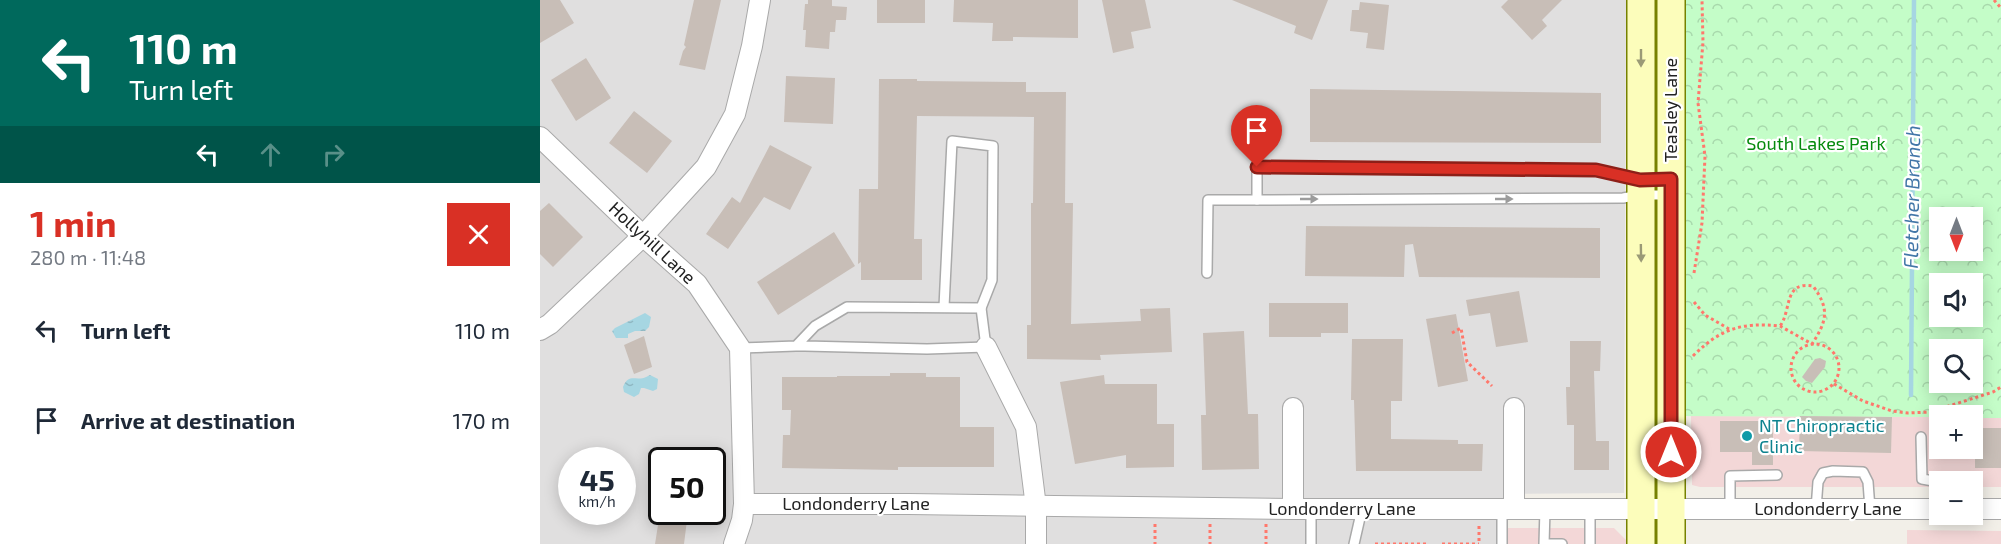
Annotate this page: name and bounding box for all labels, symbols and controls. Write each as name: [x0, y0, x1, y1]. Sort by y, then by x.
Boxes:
text: 110 m: [129, 22, 238, 72]
icon: left: [30, 24, 108, 102]
one-way arrow: [1636, 49, 1646, 68]
street label: Teasley Lane: [1659, 58, 1681, 162]
text: Turn left: [129, 73, 233, 105]
pin: [1231, 105, 1282, 167]
icon: arrive: [1240, 114, 1273, 147]
water label: Fletcher Branch: [1898, 125, 1924, 269]
park label: South Lakes Park: [1746, 132, 1886, 154]
icon: left: [191, 138, 224, 171]
icon: ahead: [254, 138, 287, 171]
icon: right: [317, 138, 350, 171]
one-way arrow: [1299, 194, 1318, 204]
one-way arrow: [1494, 194, 1513, 204]
street label: Hollyhill Lane: [605, 197, 701, 288]
text: 1 min: [30, 201, 117, 244]
button: close: [447, 203, 510, 266]
north arrow: [1929, 207, 1983, 261]
map controls: [1929, 207, 1983, 525]
one-way arrow: [1636, 244, 1646, 263]
text: 280 m · 11:48: [30, 245, 146, 269]
button: sound: [1929, 273, 1983, 327]
icon: left: [30, 314, 63, 347]
text: Turn left: [81, 317, 170, 343]
text: 110 m: [455, 317, 510, 343]
button: search: [1929, 339, 1983, 393]
icon: arrive: [30, 404, 63, 437]
button: +: [1929, 405, 1983, 459]
text: Arrive at destination: [81, 407, 295, 433]
text: 170 m: [453, 407, 510, 433]
place label: NT Chiropractic Clinic: [1759, 414, 1885, 457]
position arrow: [1639, 420, 1703, 484]
marker: NT Chiropractic Clinic: [1740, 429, 1754, 443]
speed limit sign: 50: [648, 447, 726, 525]
text: 45: [579, 461, 615, 497]
button: −: [1929, 471, 1983, 525]
text: km/h: [578, 492, 616, 510]
street label: Londonderry Lane: [782, 492, 930, 514]
street label: Londonderry Lane: [1268, 497, 1416, 519]
street label: Londonderry Lane: [1754, 497, 1902, 519]

